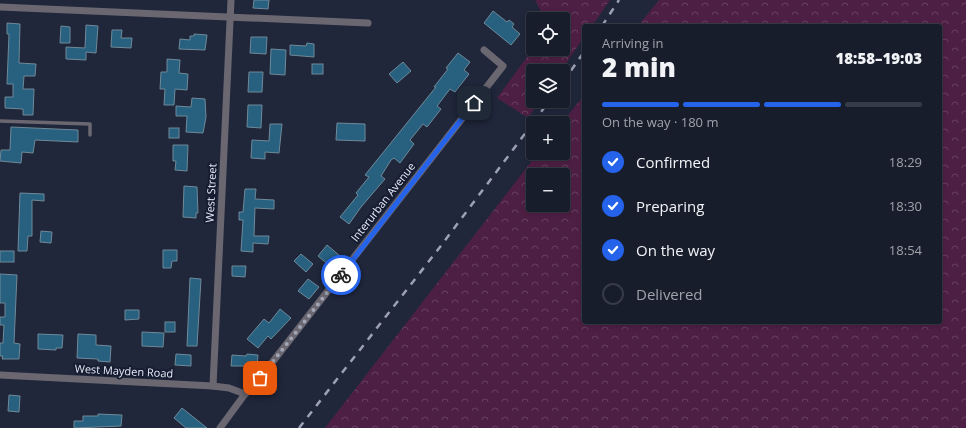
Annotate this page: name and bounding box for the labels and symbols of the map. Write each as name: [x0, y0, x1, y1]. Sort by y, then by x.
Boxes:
pin: [457, 86, 491, 120]
street label: Interurban Avenue: [347, 159, 418, 244]
street label: West Street: [201, 163, 220, 223]
courier: [321, 255, 361, 295]
street label: West Mayden Road: [74, 360, 174, 381]
pin: [243, 361, 277, 395]

